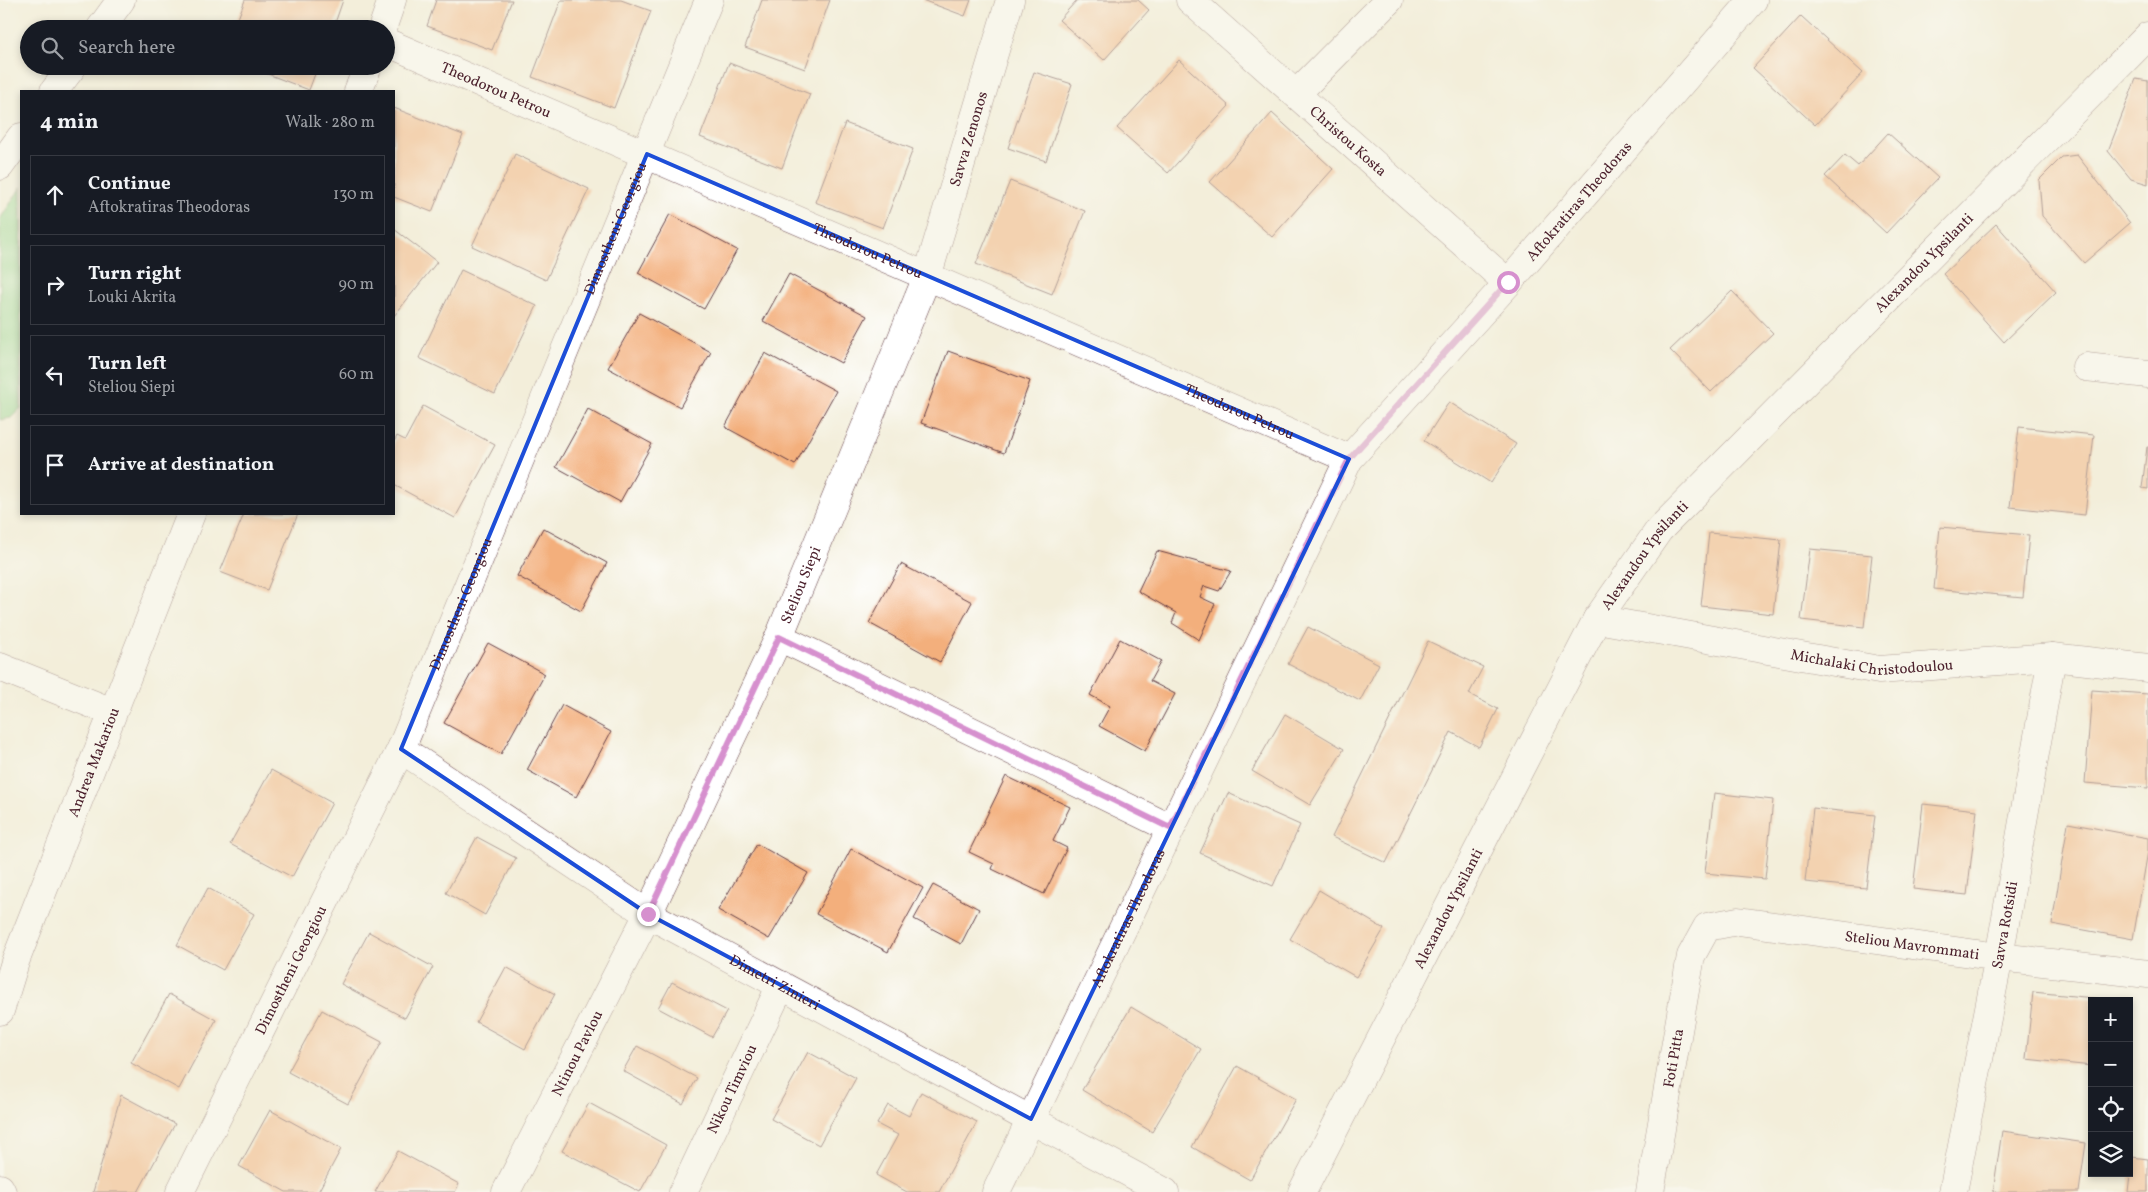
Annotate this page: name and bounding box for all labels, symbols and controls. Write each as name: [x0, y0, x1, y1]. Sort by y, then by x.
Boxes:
search box: [20, 20, 395, 75]
icon: search: [38, 34, 66, 62]
text: Search here: [78, 35, 175, 61]
street label: Theodorou Petrou: [437, 58, 554, 124]
street label: Savva Zenonos: [946, 89, 994, 190]
street label: Christou Kosta: [1304, 102, 1391, 182]
text: 4 min: [40, 108, 99, 137]
text: Walk · 280 m: [285, 112, 375, 134]
street label: Aftokratiras Theodoras: [1522, 138, 1638, 267]
street label: Dimostheni Georgiou: [580, 159, 653, 299]
text: Continue: [88, 171, 171, 197]
icon: ahead: [41, 181, 69, 209]
text: 130 m: [333, 184, 374, 206]
text: Aftokratiras Theodoras: [88, 197, 250, 219]
street label: Alexandou Ypsilanti: [1870, 209, 1979, 318]
street label: Theodorou Petrou: [809, 219, 926, 285]
text: Turn right: [88, 261, 181, 287]
icon: right: [41, 271, 69, 299]
route start: [1497, 271, 1520, 294]
text: 90 m: [338, 274, 374, 296]
text: Louki Akrita: [88, 287, 176, 309]
text: Turn left: [88, 351, 167, 377]
icon: left: [41, 361, 69, 389]
text: 60 m: [339, 364, 374, 386]
text: Steliou Siepi: [88, 377, 175, 399]
street label: Theodorou Petrou: [1180, 380, 1297, 446]
icon: arrive: [41, 451, 69, 479]
text: Arrive at destination: [88, 452, 274, 478]
street label: Alexandou Ypsilanti: [1597, 497, 1694, 615]
street label: Dimostheni Georgiou: [425, 535, 499, 674]
street label: Steliou Siepi: [777, 543, 827, 627]
street label: Michalaki Christodoulou: [1789, 645, 1954, 682]
street label: Andrea Makariou: [64, 705, 126, 821]
street label: Alexandou Ypsilanti: [1410, 845, 1489, 973]
street label: Aftokratiras Theodoras: [1087, 846, 1172, 992]
street label: Savva Rotsidi: [1988, 880, 2024, 971]
street label: Dimostheni Georgiou: [251, 903, 333, 1039]
route end: [637, 903, 660, 926]
street label: Steliou Mavrommati: [1843, 927, 1981, 966]
street label: Dimetri Zinieri: [725, 950, 823, 1017]
map controls: [2088, 997, 2133, 1177]
button: +: [2088, 997, 2133, 1042]
street label: Ntinou Pavlou: [548, 1007, 609, 1100]
street label: Foti Pitta: [1659, 1027, 1690, 1089]
street label: Nikou Timviou: [703, 1041, 763, 1138]
button: −: [2088, 1042, 2133, 1087]
button: locate: [2088, 1087, 2133, 1132]
button: layers: [2088, 1132, 2133, 1177]

